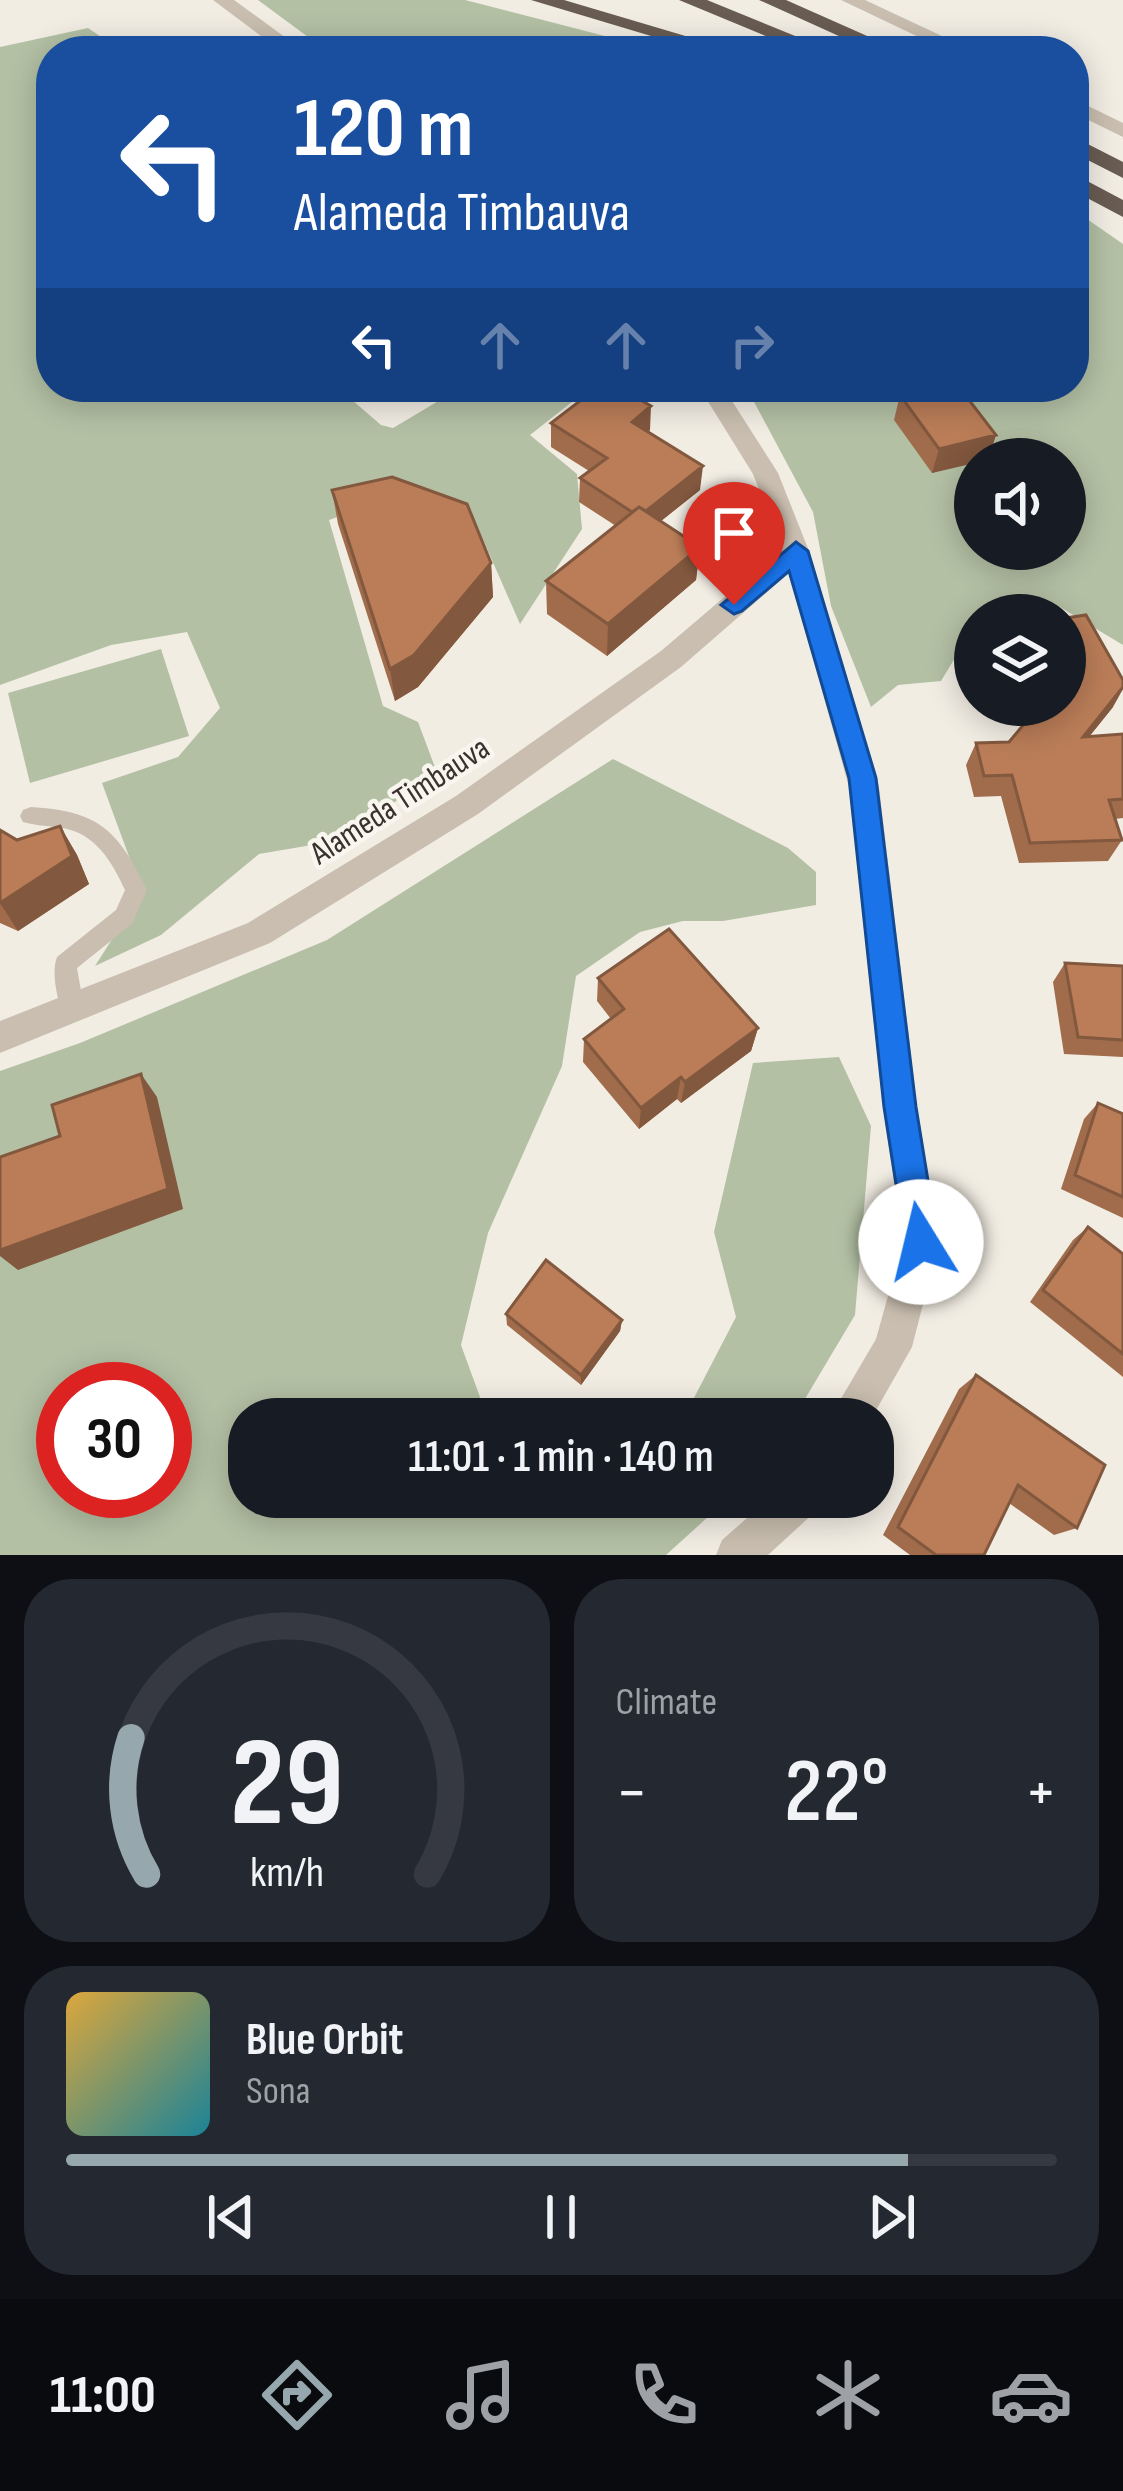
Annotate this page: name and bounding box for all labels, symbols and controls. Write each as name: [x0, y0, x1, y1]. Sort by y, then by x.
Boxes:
text: 120 m: [294, 79, 473, 180]
icon: left: [96, 84, 252, 240]
text: Alameda Timbauva: [294, 181, 630, 246]
icon: left: [341, 312, 407, 378]
icon: ahead: [467, 312, 533, 378]
icon: ahead: [593, 312, 659, 378]
icon: right: [719, 312, 785, 378]
map controls: [954, 438, 1086, 726]
button: sound: [954, 438, 1086, 570]
pin: [683, 482, 785, 605]
icon: arrive: [701, 500, 767, 566]
button: layers: [954, 594, 1086, 726]
street label: Alameda Timbauva: [302, 728, 497, 874]
position arrow: [858, 1179, 984, 1305]
speed limit sign: 30: [36, 1362, 192, 1518]
text: 11:01 · 1 min · 140 m: [408, 1430, 714, 1485]
text: Climate: [616, 1679, 717, 1726]
text: 29: [230, 1711, 344, 1860]
text: 22°: [784, 1739, 889, 1847]
text: −: [616, 1754, 648, 1833]
text: +: [1025, 1754, 1057, 1833]
text: km/h: [250, 1846, 324, 1898]
text: Blue Orbit: [246, 2013, 403, 2068]
text: Sona: [246, 2068, 311, 2115]
icon: previous: [198, 2184, 264, 2250]
icon: pause: [528, 2184, 594, 2250]
icon: next: [859, 2184, 925, 2250]
icon: directions: [255, 2353, 339, 2437]
icon: music: [439, 2353, 523, 2437]
icon: phone: [622, 2353, 706, 2437]
icon: climate: [806, 2353, 890, 2437]
icon: car: [989, 2353, 1073, 2437]
text: 11:00: [50, 2363, 156, 2428]

